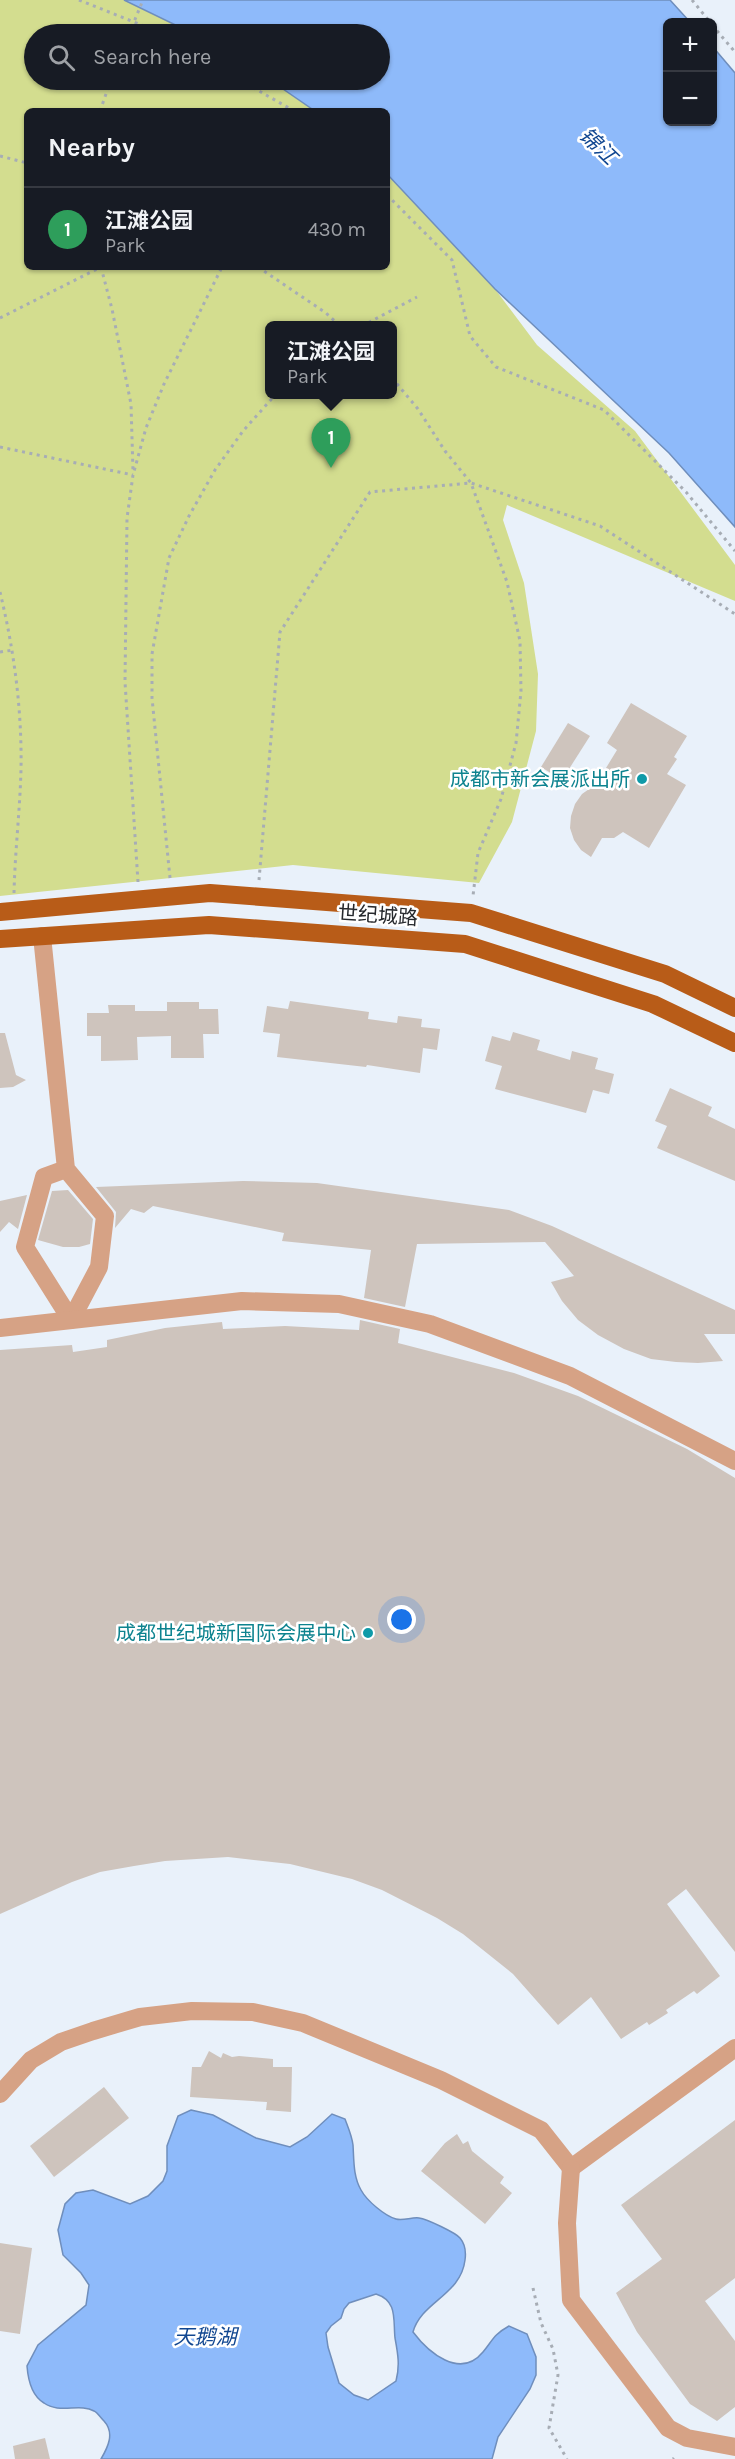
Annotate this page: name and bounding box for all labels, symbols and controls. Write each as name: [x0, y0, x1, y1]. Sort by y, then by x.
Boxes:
map controls: [663, 18, 717, 126]
button: +: [663, 18, 717, 72]
search box: [24, 24, 390, 90]
icon: search: [45, 41, 78, 74]
text: Search here: [93, 44, 211, 70]
button: −: [663, 72, 717, 126]
water label: 锦江: [575, 123, 623, 171]
text: Nearby: [48, 132, 135, 163]
text: 江滩公园: [105, 208, 193, 234]
text: 1: [64, 218, 71, 241]
text: 430 m: [308, 218, 366, 241]
text: Park: [105, 234, 146, 257]
popup: [265, 321, 397, 399]
text: 江滩公园: [287, 339, 375, 365]
text: Park: [287, 365, 328, 388]
pin: 1: [312, 418, 350, 468]
place label: 成都市新会展派出所: [450, 768, 630, 791]
marker: 成都市新会展派出所: [635, 772, 649, 786]
street label: 世纪城路: [337, 901, 419, 930]
your location: [387, 1605, 416, 1634]
place label: 成都世纪城新国际会展中心: [116, 1622, 356, 1645]
marker: 成都世纪城新国际会展中心: [361, 1626, 375, 1640]
water label: 天鹅湖: [174, 2325, 239, 2349]

